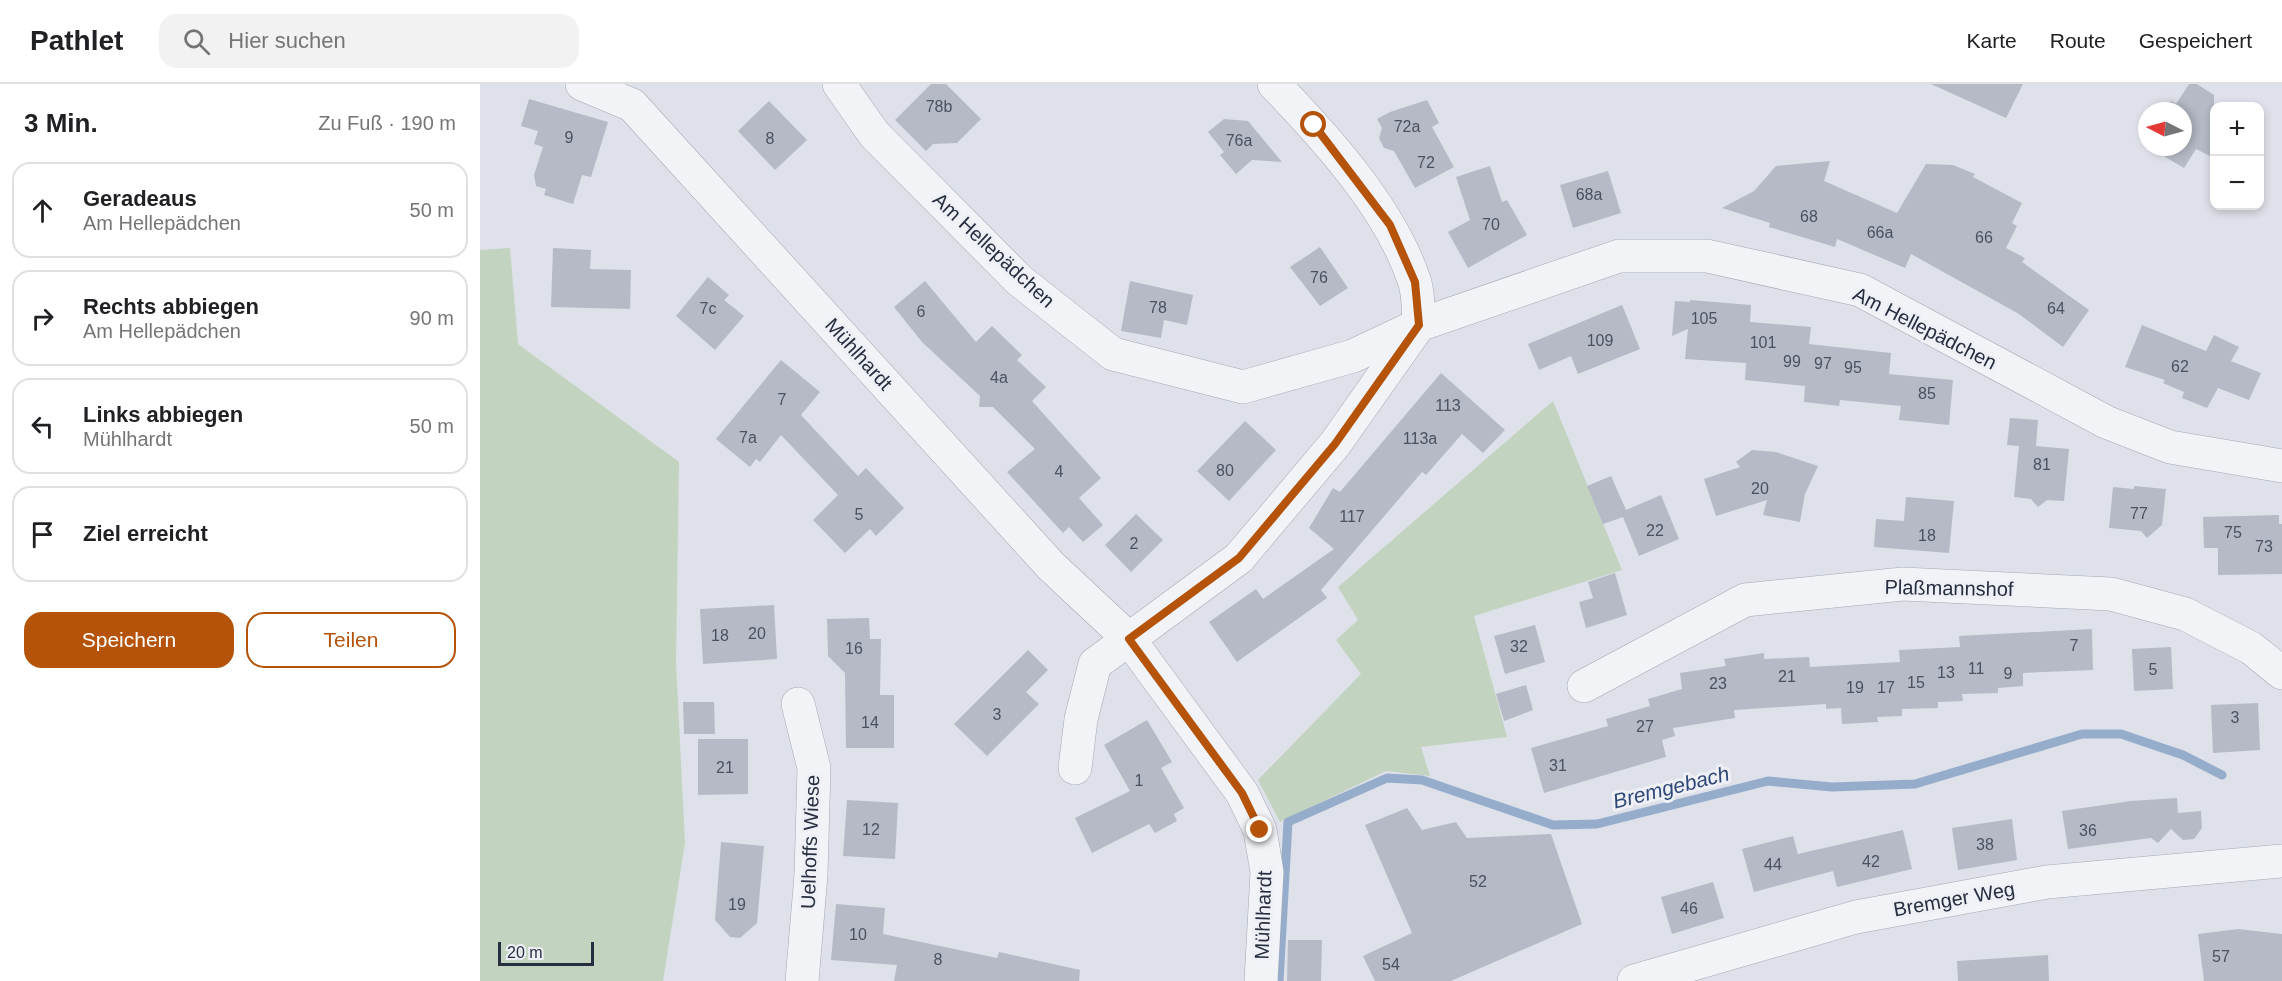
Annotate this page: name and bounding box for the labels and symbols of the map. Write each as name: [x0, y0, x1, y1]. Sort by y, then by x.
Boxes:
house number: 78b: [926, 98, 952, 115]
north arrow: [2138, 102, 2192, 156]
route start: [1300, 111, 1326, 137]
house number: 72a: [1394, 118, 1420, 135]
house number: 9: [565, 129, 574, 146]
house number: 8: [766, 130, 775, 147]
house number: 76a: [1226, 132, 1252, 149]
house number: 72: [1417, 154, 1435, 171]
house number: 68a: [1576, 186, 1602, 203]
street label: Am Hellepädchen: [929, 188, 1059, 312]
house number: 68: [1800, 208, 1818, 225]
house number: 70: [1482, 216, 1500, 233]
house number: 66a: [1867, 224, 1893, 241]
house number: 66: [1975, 229, 1993, 246]
house number: 76: [1310, 269, 1328, 286]
street label: Am Hellepädchen: [1850, 282, 2000, 374]
house number: 78: [1149, 299, 1167, 316]
house number: 7c: [700, 300, 716, 317]
house number: 64: [2047, 300, 2065, 317]
house number: 6: [917, 303, 926, 320]
house number: 105: [1691, 310, 1717, 327]
street label: Mühlhardt: [821, 314, 897, 395]
house number: 109: [1587, 332, 1613, 349]
house number: 101: [1750, 334, 1776, 351]
house number: 99: [1783, 353, 1801, 370]
house number: 97: [1814, 355, 1832, 372]
house number: 62: [2171, 358, 2189, 375]
house number: 95: [1844, 359, 1862, 376]
house number: 4a: [990, 369, 1008, 386]
house number: 85: [1918, 385, 1936, 402]
house number: 7: [778, 391, 787, 408]
house number: 113: [1435, 397, 1461, 414]
house number: 7a: [739, 429, 757, 446]
house number: 113a: [1403, 430, 1437, 447]
house number: 81: [2033, 456, 2051, 473]
house number: 80: [1216, 462, 1234, 479]
house number: 4: [1055, 463, 1064, 480]
house number: 20: [1751, 480, 1769, 497]
house number: 77: [2130, 505, 2148, 522]
house number: 5: [855, 506, 864, 523]
house number: 117: [1339, 508, 1365, 525]
house number: 22: [1646, 522, 1664, 539]
house number: 75: [2224, 524, 2242, 541]
house number: 18: [1918, 527, 1936, 544]
house number: 2: [1130, 535, 1139, 552]
house number: 73: [2255, 538, 2273, 555]
street label: Plaßmannshof: [1884, 576, 2014, 600]
house number: 20: [748, 625, 766, 642]
house number: 18: [711, 627, 729, 644]
house number: 7: [2070, 637, 2079, 654]
house number: 32: [1510, 638, 1528, 655]
house number: 16: [845, 640, 863, 657]
house number: 11: [1968, 660, 1984, 677]
house number: 5: [2149, 661, 2158, 678]
house number: 13: [1937, 664, 1955, 681]
house number: 9: [2004, 665, 2013, 682]
house number: 21: [1778, 668, 1796, 685]
house number: 15: [1907, 674, 1925, 691]
house number: 23: [1709, 675, 1727, 692]
house number: 19: [1846, 679, 1864, 696]
house number: 17: [1877, 679, 1895, 696]
house number: 3: [993, 706, 1002, 723]
house number: 3: [2231, 709, 2240, 726]
house number: 14: [861, 714, 879, 731]
house number: 27: [1636, 718, 1654, 735]
house number: 31: [1549, 757, 1567, 774]
house number: 21: [716, 759, 734, 776]
water label: Bremgebach: [1610, 761, 1732, 813]
house number: 1: [1135, 772, 1144, 789]
street label: Uelhoffs Wiese: [797, 775, 823, 909]
route end: [1246, 816, 1272, 842]
house number: 12: [862, 821, 880, 838]
house number: 36: [2079, 822, 2097, 839]
house number: 38: [1976, 836, 1994, 853]
house number: 42: [1862, 853, 1880, 870]
house number: 44: [1764, 856, 1782, 873]
street label: Mühlhardt: [1250, 870, 1276, 960]
house number: 52: [1469, 873, 1487, 890]
street label: Bremger Weg: [1892, 877, 2016, 921]
house number: 19: [728, 896, 746, 913]
house number: 46: [1680, 900, 1698, 917]
house number: 10: [849, 926, 867, 943]
scale bar: [498, 939, 594, 966]
house number: 57: [2212, 948, 2230, 965]
house number: 8: [934, 951, 943, 968]
house number: 54: [1382, 956, 1400, 973]

